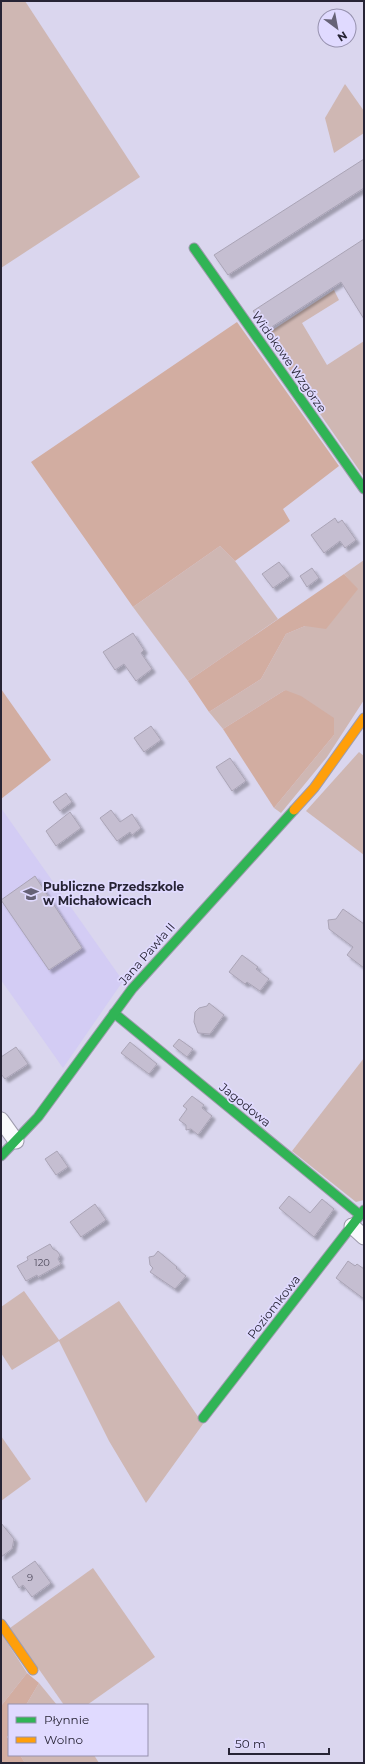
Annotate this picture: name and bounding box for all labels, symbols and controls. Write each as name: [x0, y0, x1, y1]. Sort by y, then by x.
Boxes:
north arrow: [317, 8, 357, 48]
text: N: [335, 28, 350, 45]
street label: Widokowe Wzgórze: [249, 308, 330, 415]
place label: Publiczne Przedszkole w Michałowicach: [43, 879, 184, 908]
school or university icon: Publiczne Przedszkole w Michałowicach: [22, 885, 40, 903]
street label: Jana Pawła II: [115, 919, 178, 989]
street label: Jagodowa: [216, 1079, 274, 1130]
house number: 120: [34, 1256, 50, 1269]
street label: Poziomkowa: [244, 1272, 303, 1342]
house number: 9: [27, 1571, 33, 1584]
legend: [8, 1704, 148, 1756]
text: Płynnie: [44, 1712, 89, 1727]
scale bar: [229, 1730, 329, 1756]
text: Wolno: [44, 1732, 83, 1747]
text: 50 m: [235, 1736, 266, 1751]

